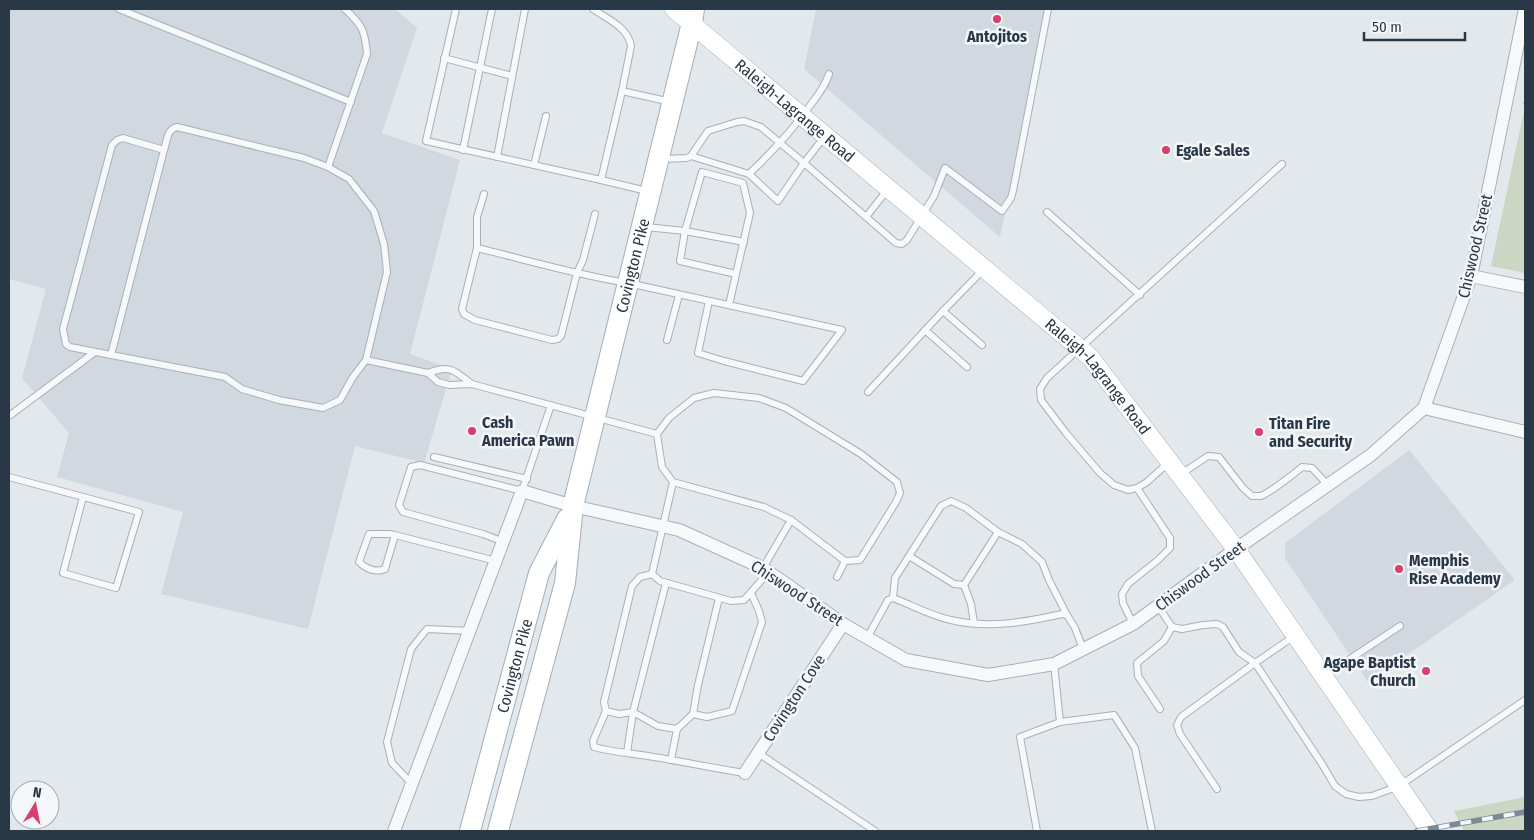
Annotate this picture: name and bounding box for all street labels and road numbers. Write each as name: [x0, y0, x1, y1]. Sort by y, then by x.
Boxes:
street label: Raleigh-Lagrange Road: [732, 55, 859, 166]
street label: Chiswood Street: [1454, 191, 1496, 300]
street label: Covington Pike: [611, 216, 653, 315]
street label: Raleigh-Lagrange Road: [1041, 314, 1155, 438]
street label: Chiswood Street: [1151, 537, 1249, 615]
street label: Chiswood Street: [747, 556, 847, 630]
street label: Covington Pike: [493, 617, 536, 715]
street label: Covington Cove: [759, 651, 829, 745]

